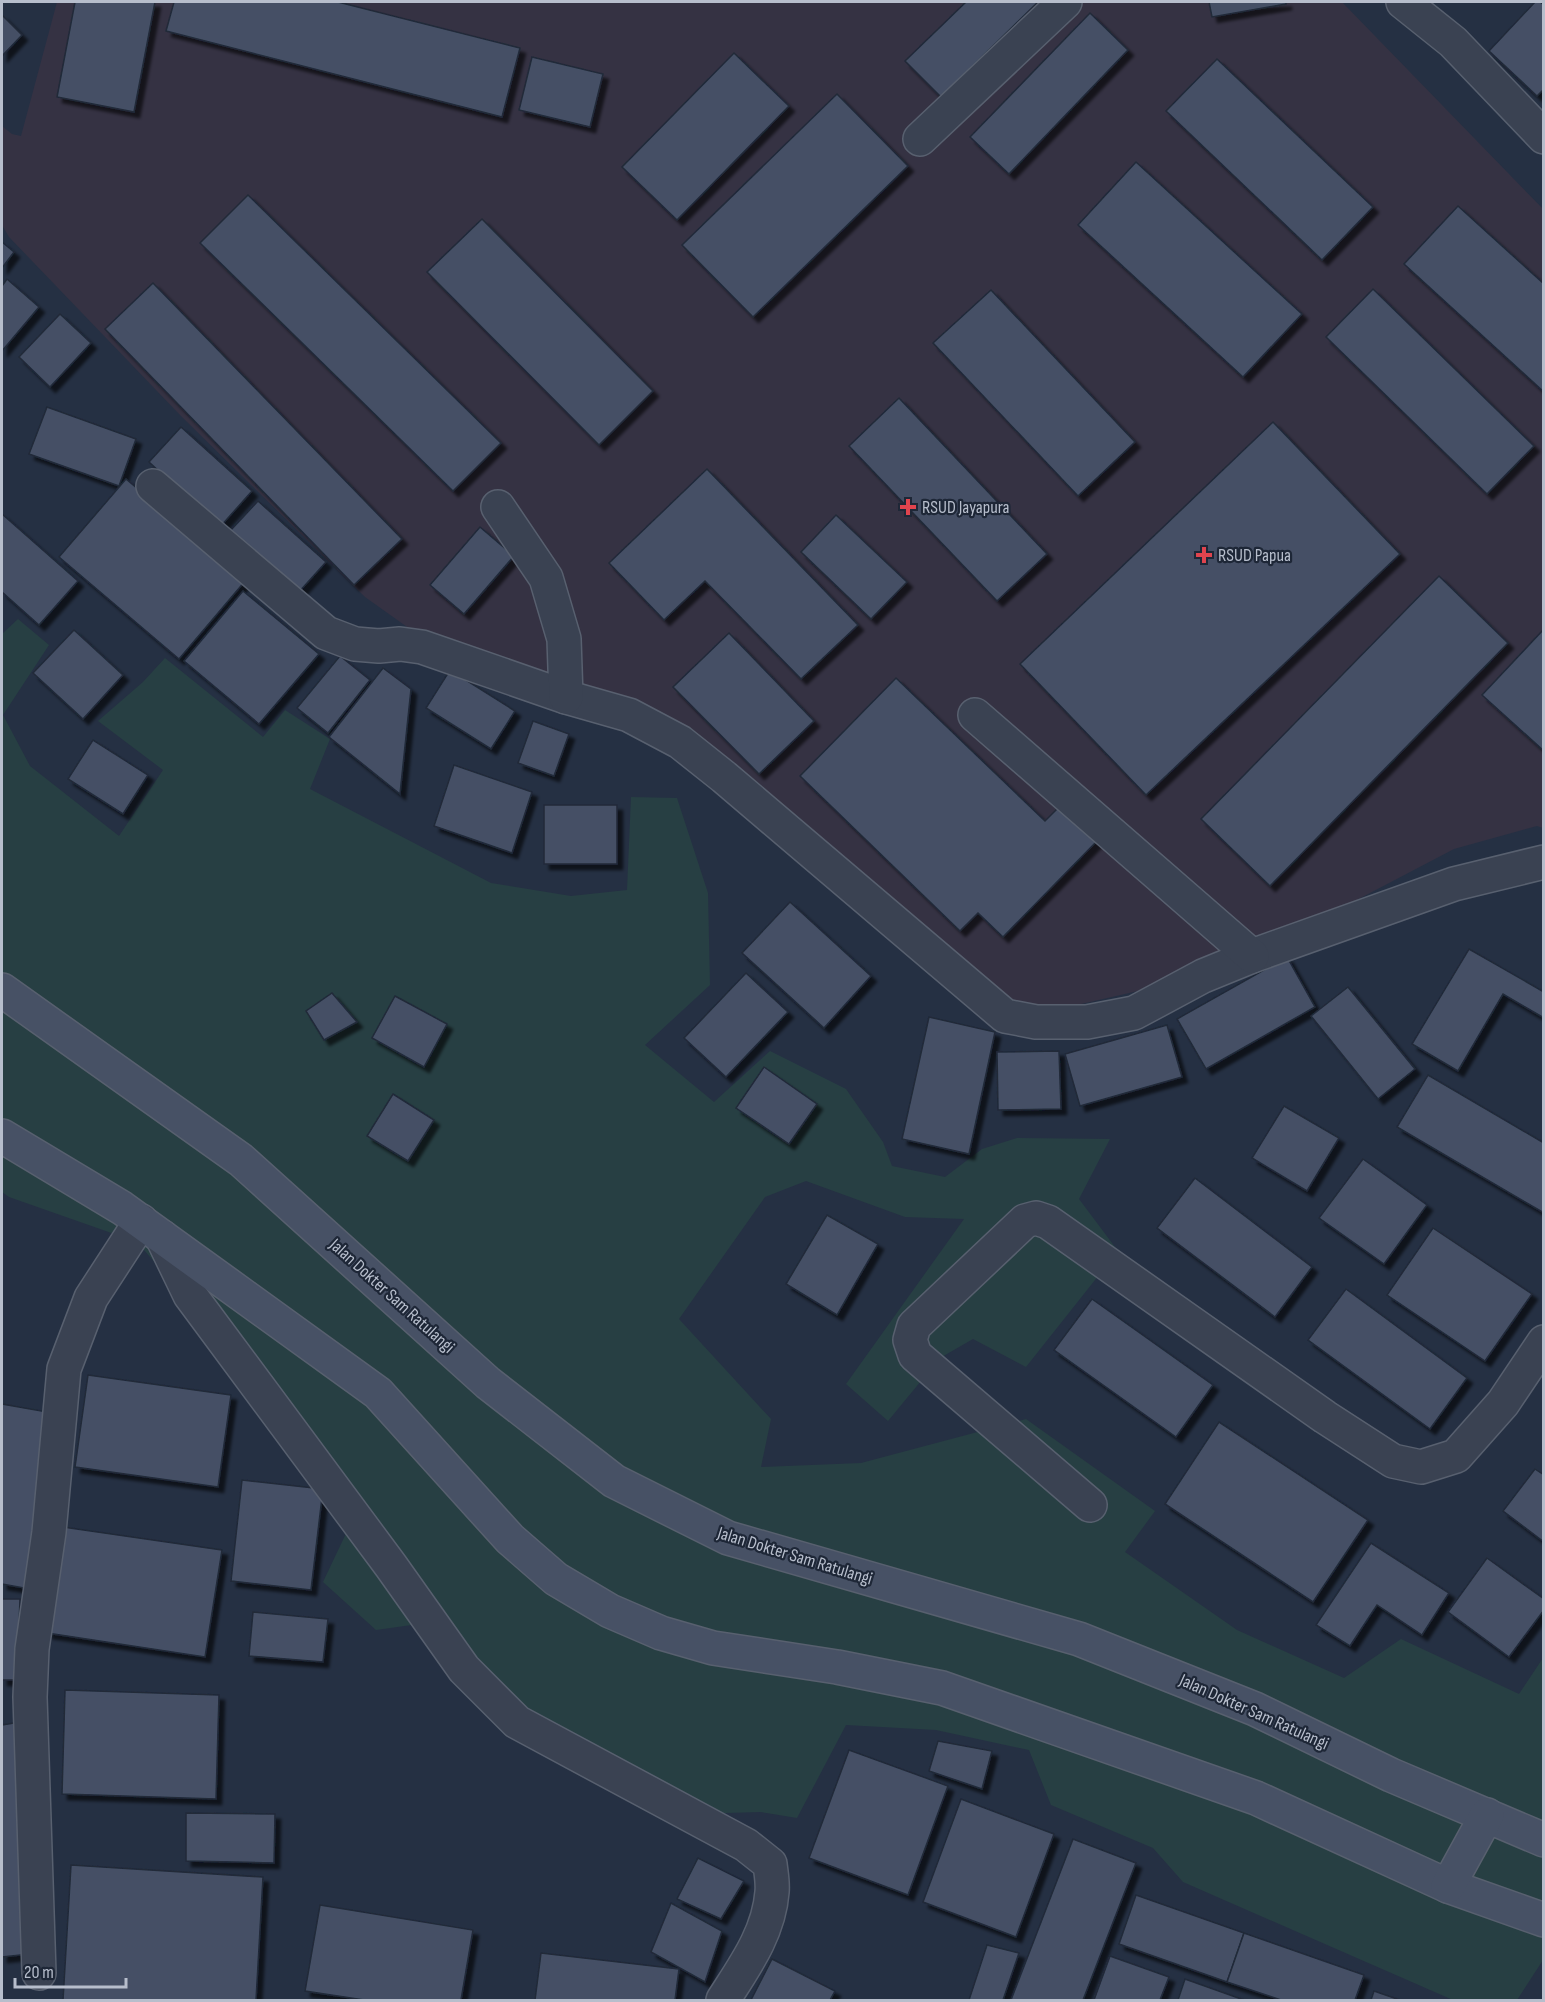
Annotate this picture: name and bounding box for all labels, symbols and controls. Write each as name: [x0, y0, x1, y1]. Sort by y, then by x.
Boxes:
place label: RSUD Jayapura: [922, 497, 1010, 518]
marker: RSUD Jayapura: [899, 498, 917, 516]
place label: RSUD Papua: [1218, 545, 1291, 566]
marker: RSUD Papua: [1195, 546, 1213, 564]
street label: Jalan Dokter Sam Ratulangi: [324, 1234, 459, 1358]
street label: Jalan Dokter Sam Ratulangi: [714, 1522, 875, 1590]
street label: Jalan Dokter Sam Ratulangi: [1175, 1669, 1332, 1754]
scale bar: [15, 1951, 126, 1989]
text: 20 m: [24, 1962, 54, 1983]

